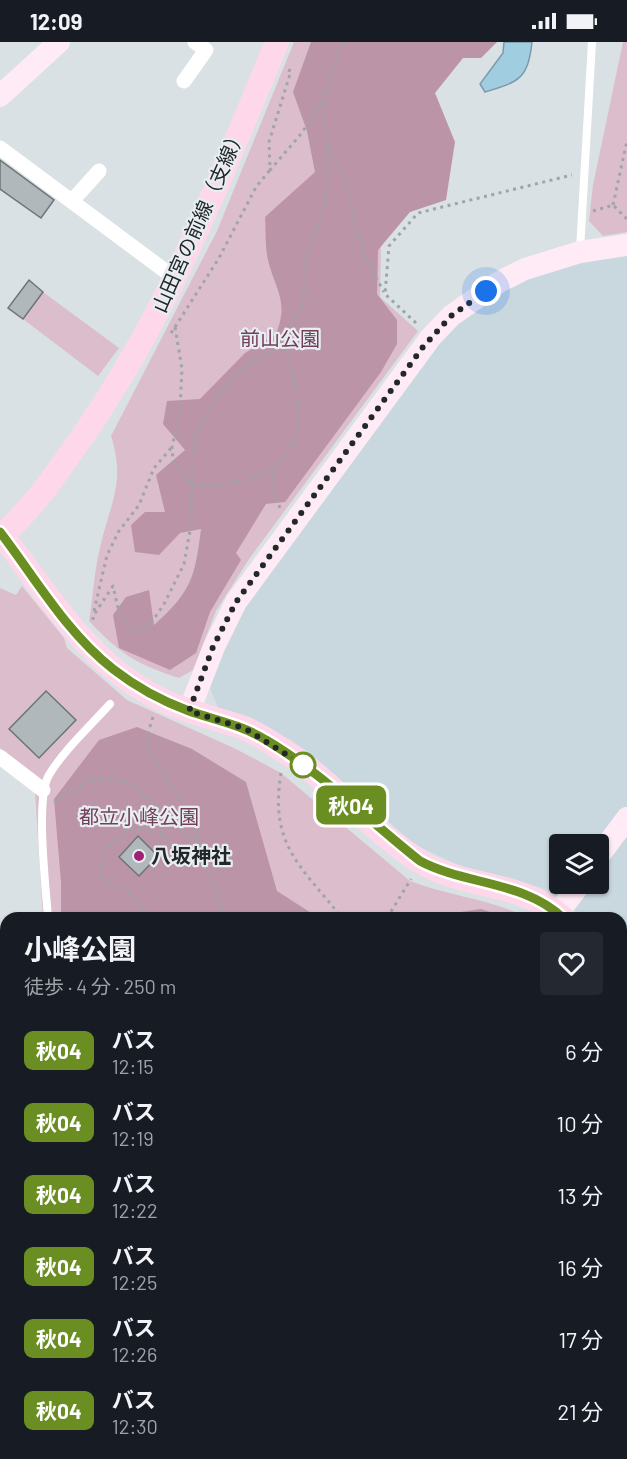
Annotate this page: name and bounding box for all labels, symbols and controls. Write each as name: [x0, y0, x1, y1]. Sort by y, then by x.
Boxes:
text: 12:09: [30, 8, 82, 34]
street label: 山田宮の前線（支線）: [146, 123, 250, 316]
your location: [471, 276, 501, 306]
park label: 前山公園: [240, 326, 320, 350]
unlabelled marker: [290, 752, 316, 778]
line badge: 秋04: [316, 786, 386, 825]
text: 秋04: [328, 793, 374, 818]
park label: 都立小峰公園: [79, 804, 199, 828]
map controls: [549, 834, 609, 894]
button: layers: [549, 834, 609, 894]
place label: 八坂神社: [151, 843, 231, 867]
marker: 八坂神社: [132, 849, 146, 863]
text: 小峰公園: [24, 931, 136, 965]
button: heart: [540, 932, 603, 995]
text: 徒歩 · 4 分 · 250 m: [24, 974, 176, 998]
text: バス: [112, 1026, 156, 1052]
text: 秋04: [36, 1038, 82, 1063]
text: 6 分: [565, 1038, 603, 1064]
text: 12:15: [112, 1054, 153, 1078]
text: バス: [112, 1098, 156, 1124]
text: 秋04: [36, 1110, 82, 1135]
text: 10 分: [556, 1110, 603, 1136]
text: 12:19: [112, 1126, 154, 1150]
text: バス: [112, 1170, 156, 1196]
text: 秋04: [36, 1182, 82, 1207]
text: 13 分: [558, 1182, 603, 1208]
text: 12:22: [112, 1198, 158, 1222]
text: バス: [112, 1242, 156, 1268]
text: 秋04: [36, 1254, 82, 1279]
text: 16 分: [558, 1254, 603, 1280]
text: 12:25: [112, 1270, 157, 1294]
text: バス: [112, 1314, 156, 1340]
text: 秋04: [36, 1326, 82, 1351]
text: 17 分: [558, 1326, 603, 1352]
text: 12:26: [112, 1342, 157, 1366]
text: バス: [112, 1386, 156, 1412]
text: 秋04: [36, 1398, 82, 1423]
text: 21 分: [557, 1398, 603, 1424]
text: 12:30: [112, 1414, 158, 1438]

